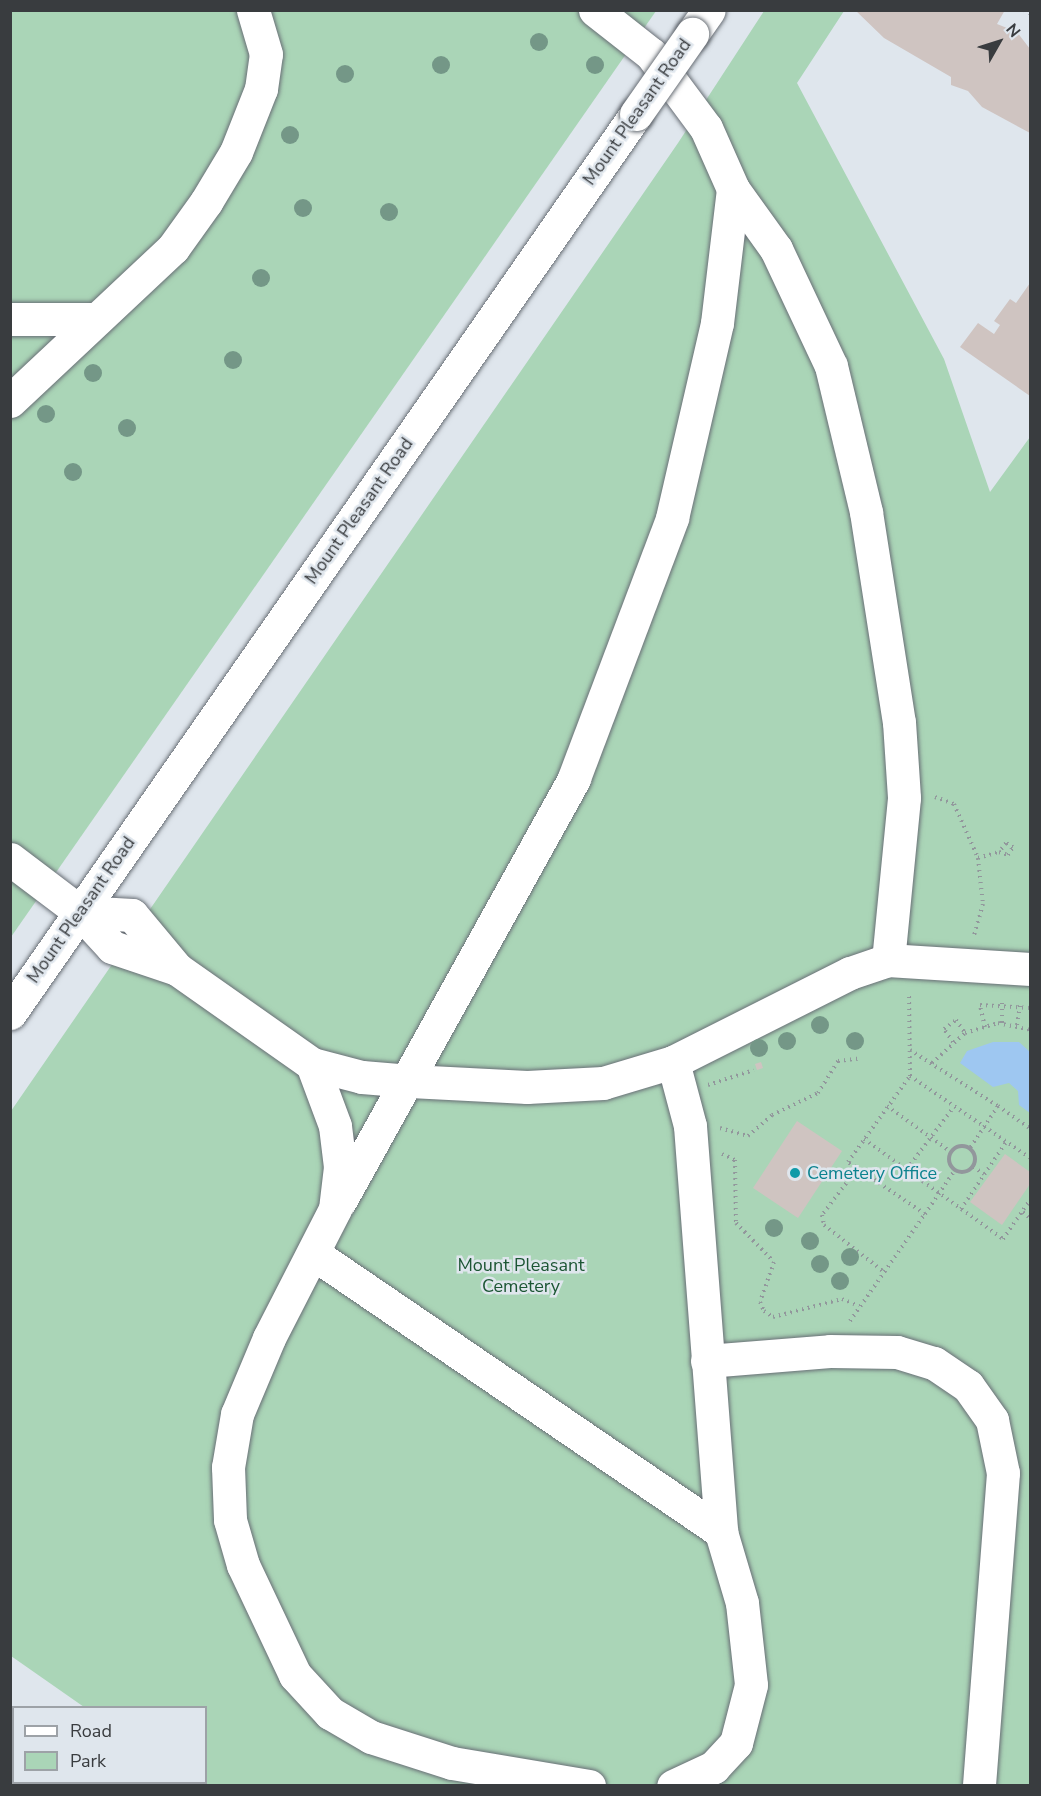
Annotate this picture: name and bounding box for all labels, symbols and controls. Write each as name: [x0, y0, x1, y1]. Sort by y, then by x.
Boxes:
north arrow: [969, 12, 1029, 72]
text: N: [1001, 19, 1025, 42]
street label: Mount Pleasant Road: [578, 35, 696, 189]
street label: Mount Pleasant Road: [300, 434, 418, 588]
street label: Mount Pleasant Road: [22, 833, 140, 987]
place label: Cemetery Office: [807, 1162, 937, 1184]
marker: Cemetery Office: [788, 1166, 802, 1180]
park label: Mount Pleasant Cemetery: [457, 1255, 585, 1298]
legend: [12, 1706, 207, 1784]
text: Road: [70, 1719, 112, 1743]
text: Park: [70, 1749, 106, 1773]

